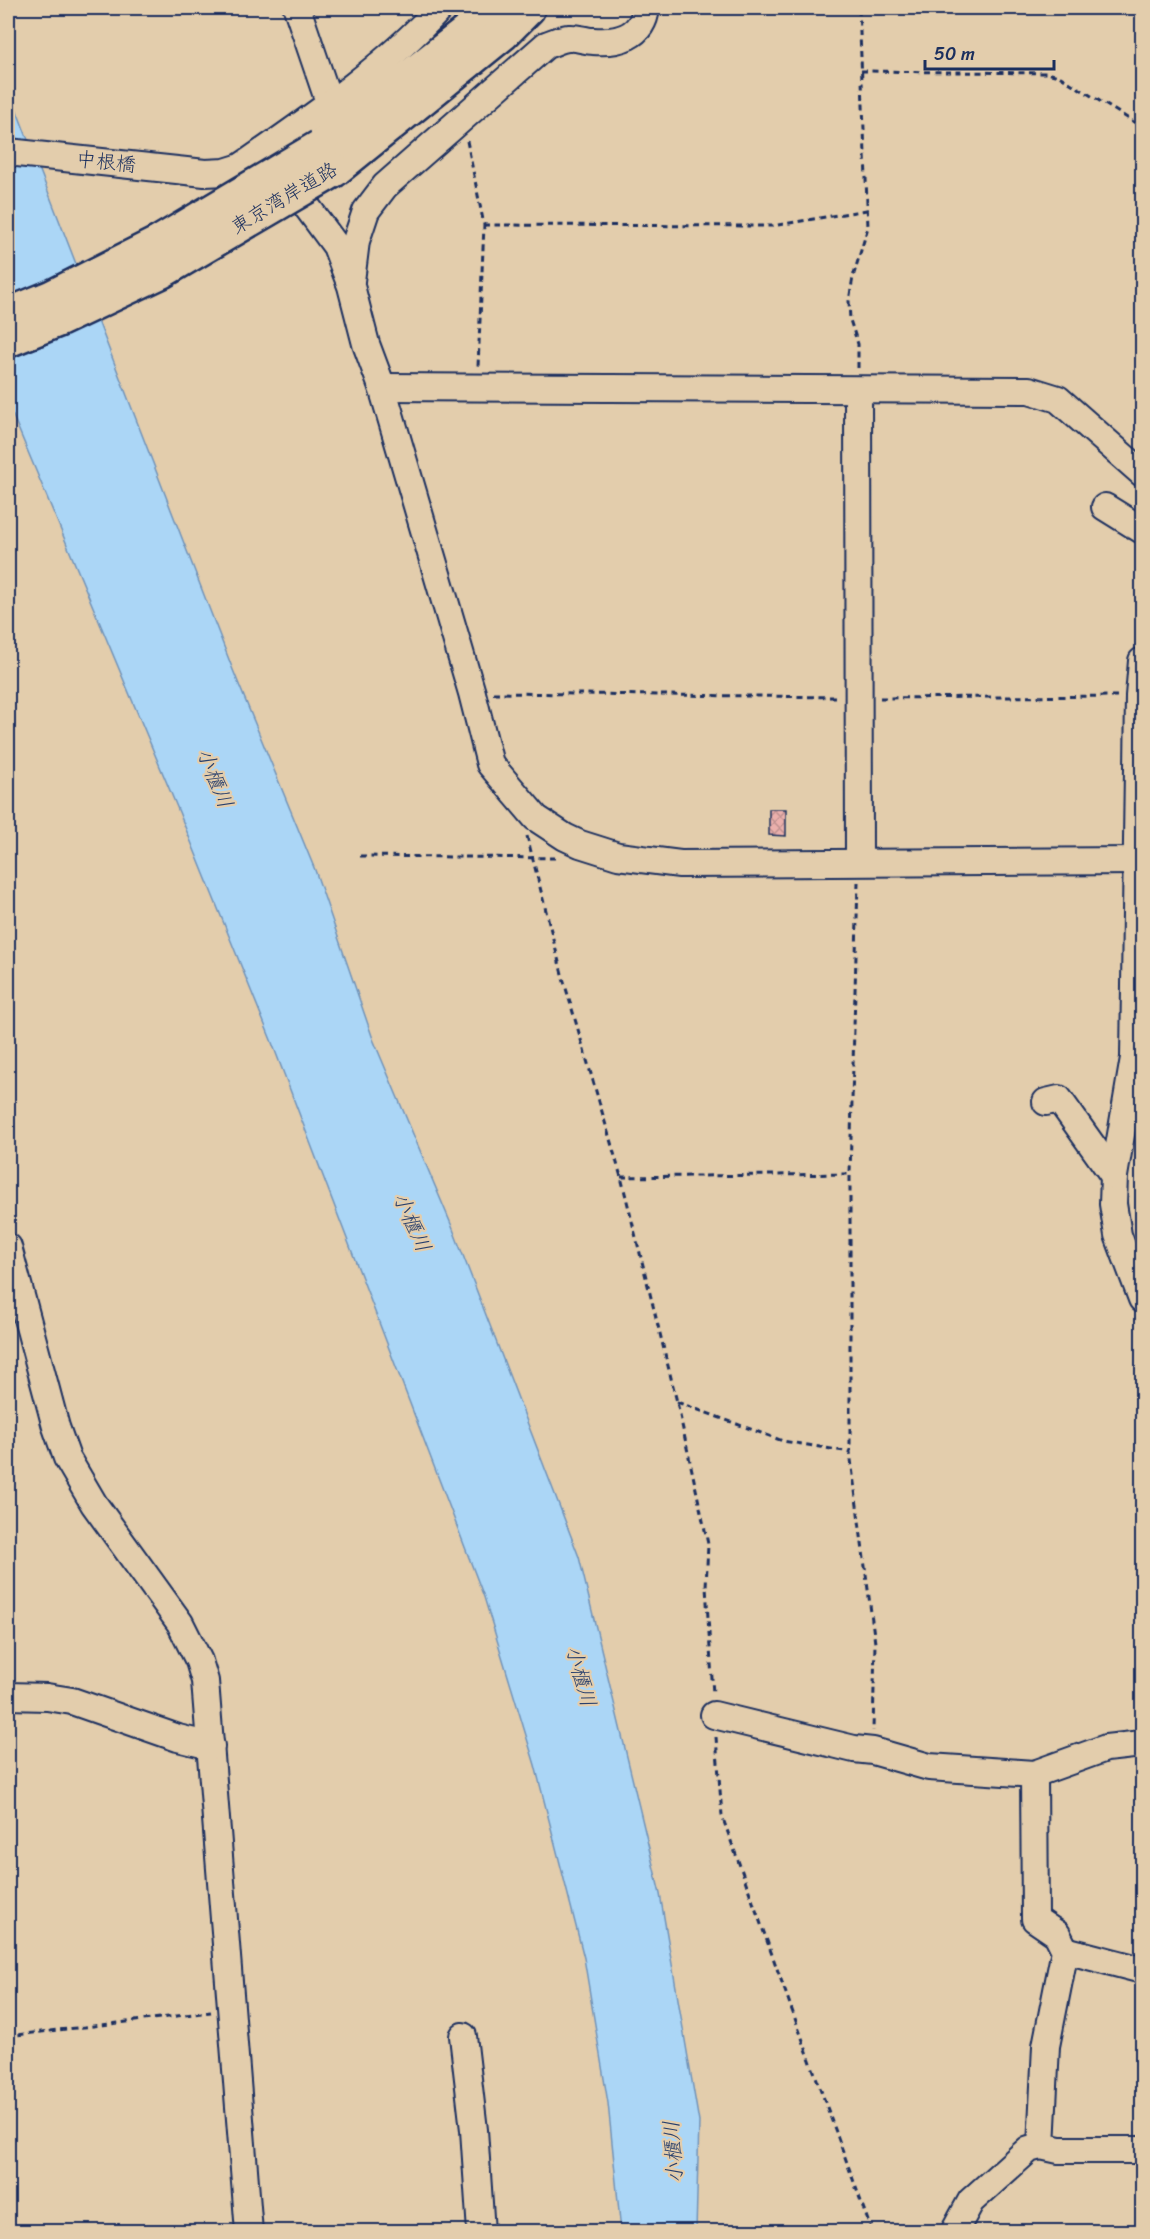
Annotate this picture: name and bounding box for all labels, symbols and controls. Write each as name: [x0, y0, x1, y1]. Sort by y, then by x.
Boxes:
scale bar: [925, 33, 1054, 71]
text: 50 m: [934, 38, 975, 70]
street label: 中根橋: [74, 141, 138, 183]
street label: 東京湾岸道路: [224, 152, 344, 244]
water label: 小櫃川: [186, 742, 244, 814]
water label: 小櫃川: [382, 1185, 442, 1259]
water label: 小櫃川: [554, 1641, 608, 1711]
water label: 小櫃川: [652, 2119, 694, 2185]

